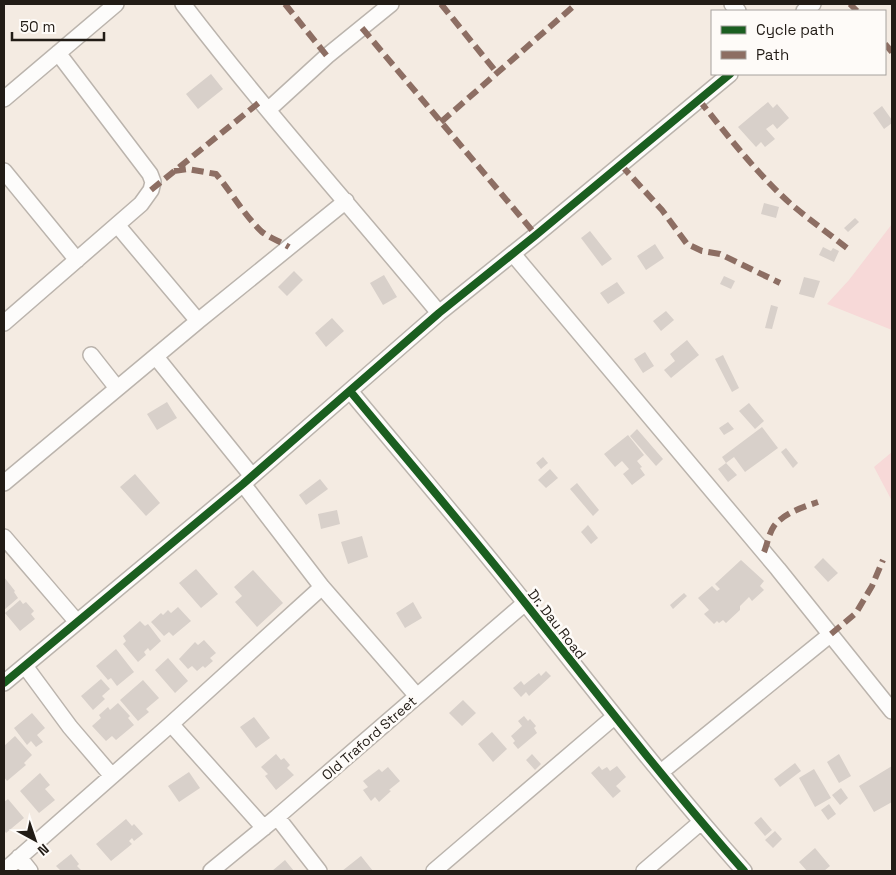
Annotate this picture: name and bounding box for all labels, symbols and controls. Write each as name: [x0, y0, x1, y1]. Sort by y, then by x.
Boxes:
scale bar: [12, 10, 105, 42]
legend: [711, 10, 886, 75]
text: 50 m: [20, 17, 55, 36]
text: Cycle path: [756, 20, 834, 39]
text: Path: [756, 45, 789, 64]
street label: Dr. Dau Road: [524, 585, 590, 663]
street label: Old Traford Street: [318, 692, 420, 784]
north arrow: [10, 815, 60, 865]
text: N: [34, 840, 53, 860]

